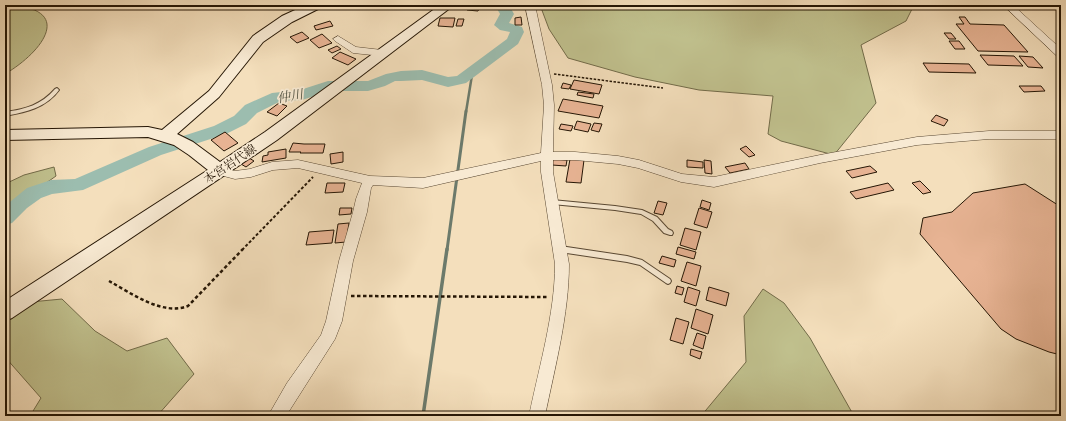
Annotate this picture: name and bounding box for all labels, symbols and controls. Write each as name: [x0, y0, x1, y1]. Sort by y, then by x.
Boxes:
water label: 仲川: [276, 85, 306, 107]
street label: 本宮岩代線: [201, 141, 259, 187]

